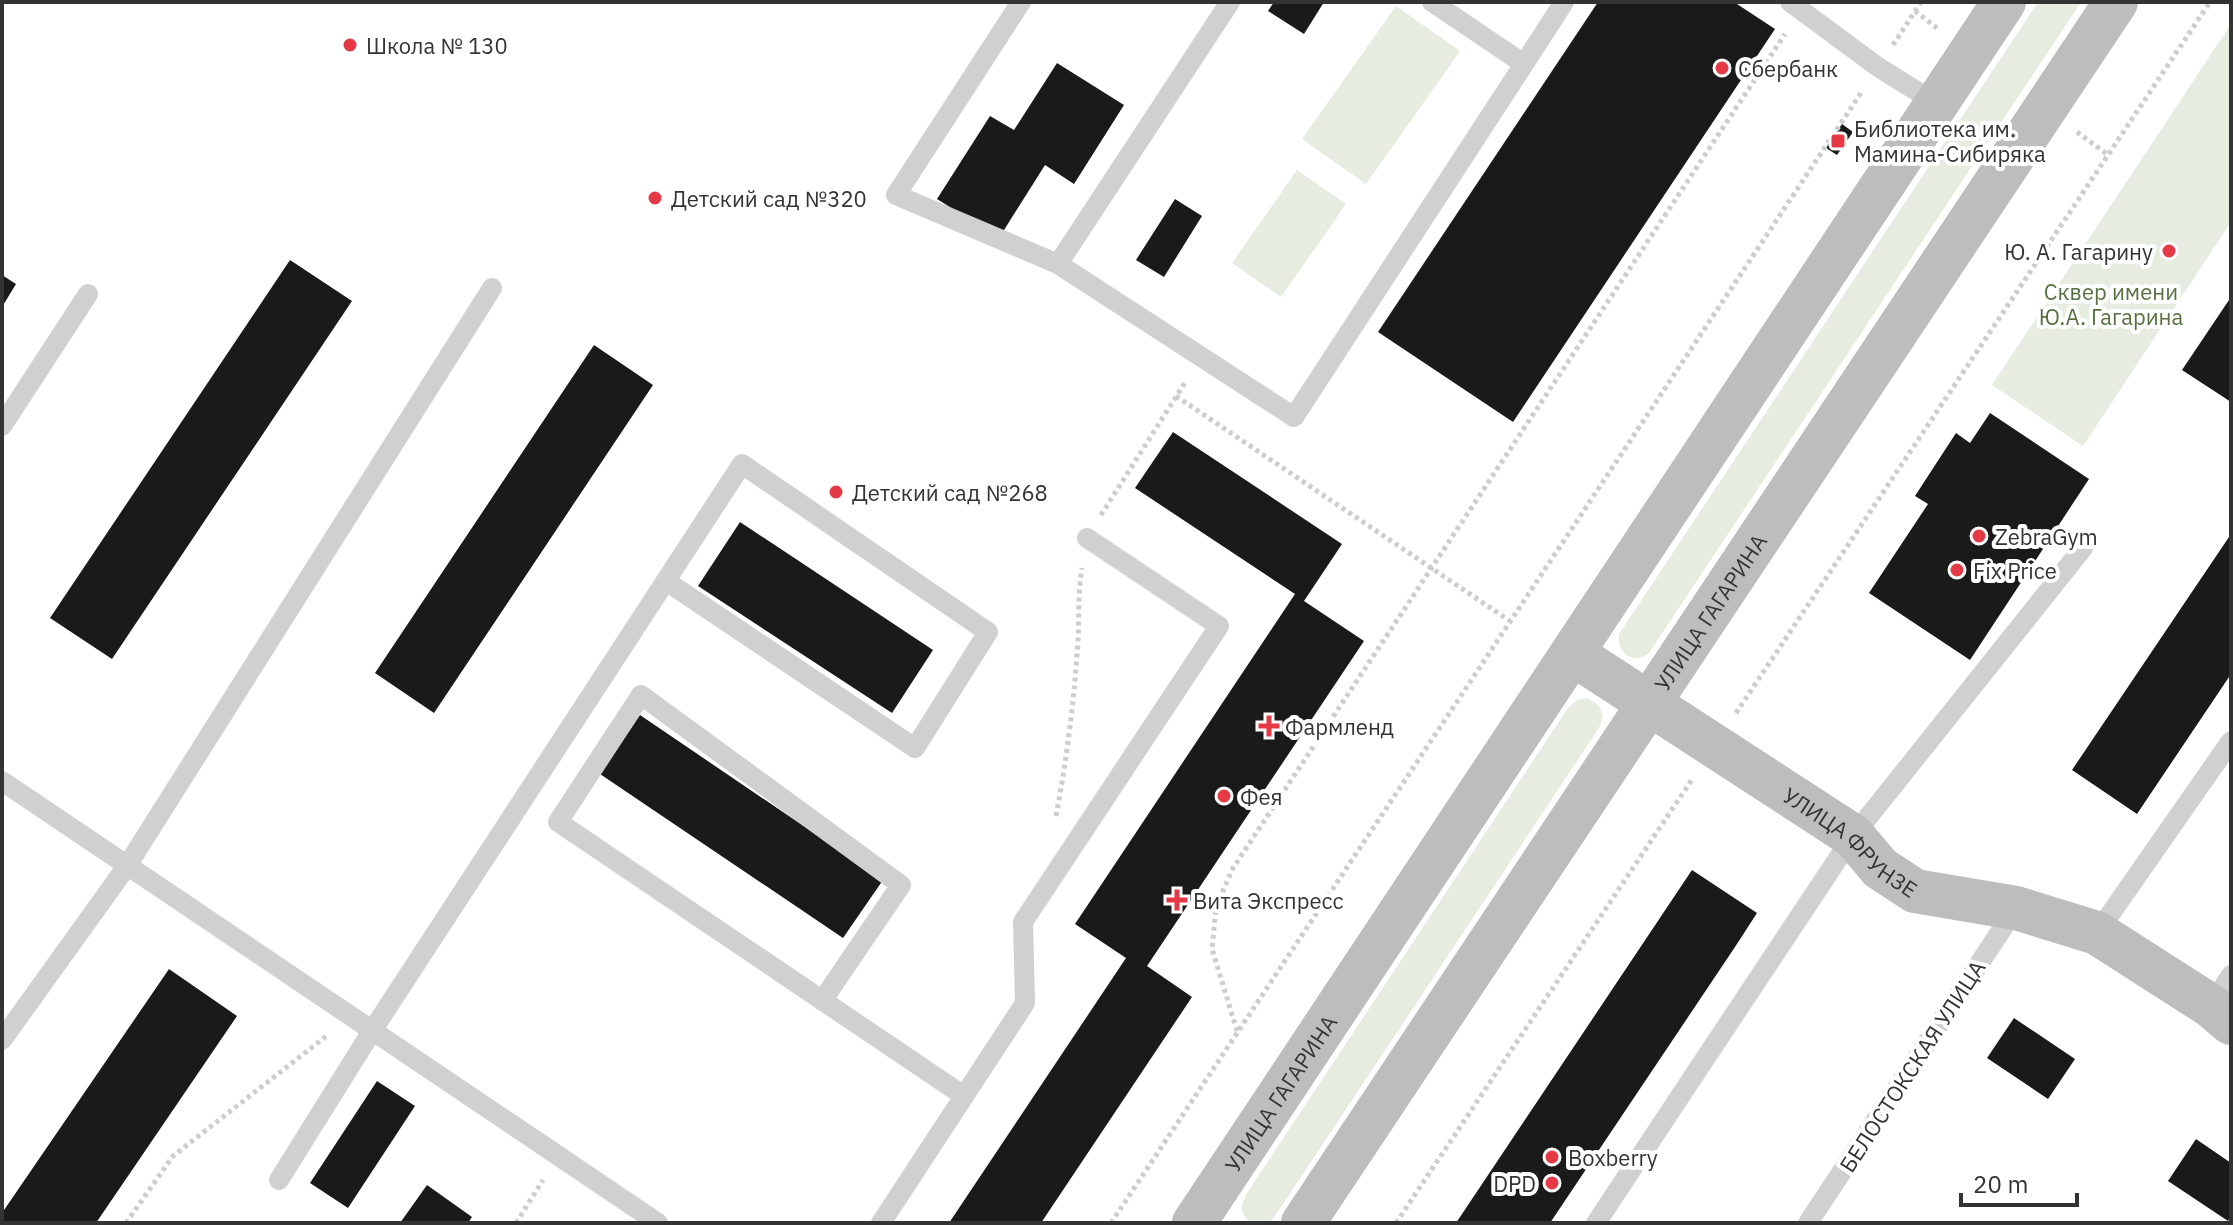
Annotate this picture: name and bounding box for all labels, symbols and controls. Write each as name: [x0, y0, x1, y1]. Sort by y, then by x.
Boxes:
place label: Школа № 130: [366, 31, 508, 60]
marker: Школа № 130: [341, 36, 359, 54]
place label: Сбербанк: [1738, 54, 1838, 83]
marker: Сбербанк: [1713, 59, 1731, 77]
place label: Библиотека им. Мамина-Сибиряка: [1854, 114, 2046, 168]
marker: Библиотека им. Мамина-Сибиряка: [1829, 132, 1847, 150]
place label: Детский сад №320: [671, 184, 867, 213]
marker: Детский сад №320: [646, 189, 664, 207]
place label: Ю. А. Гагарину: [2004, 237, 2153, 266]
marker: Ю. А. Гагарину: [2160, 242, 2178, 260]
park label: Сквер имени Ю.А. Гагарина: [2039, 277, 2184, 331]
place label: Детский сад №268: [852, 478, 1048, 507]
marker: Детский сад №268: [827, 483, 845, 501]
place label: ZebraGym: [1995, 522, 2098, 551]
marker: ZebraGym: [1970, 527, 1988, 545]
street label: УЛИЦА ГАГАРИНА: [1647, 528, 1773, 696]
place label: Fix Price: [1973, 556, 2057, 585]
marker: Fix Price: [1948, 561, 1966, 579]
place label: Фармленд: [1285, 712, 1394, 741]
marker: Фармленд: [1260, 717, 1278, 735]
street label: УЛИЦА ФРУНЗЕ: [1778, 780, 1923, 903]
place label: Фея: [1240, 782, 1282, 811]
marker: Фея: [1215, 787, 1233, 805]
place label: Вита Экспресс: [1193, 886, 1343, 915]
marker: Вита Экспресс: [1168, 891, 1186, 909]
street label: БЕЛОСТОКСКАЯ УЛИЦА: [1833, 955, 1991, 1177]
street label: УЛИЦА ГАГАРИНА: [1218, 1009, 1343, 1177]
place label: Boxberry: [1568, 1143, 1658, 1172]
marker: Boxberry: [1543, 1148, 1561, 1166]
scale bar: [1961, 1157, 2077, 1207]
text: 20 m: [1973, 1168, 2028, 1200]
place label: DPD: [1493, 1169, 1536, 1198]
marker: DPD: [1543, 1174, 1561, 1192]

